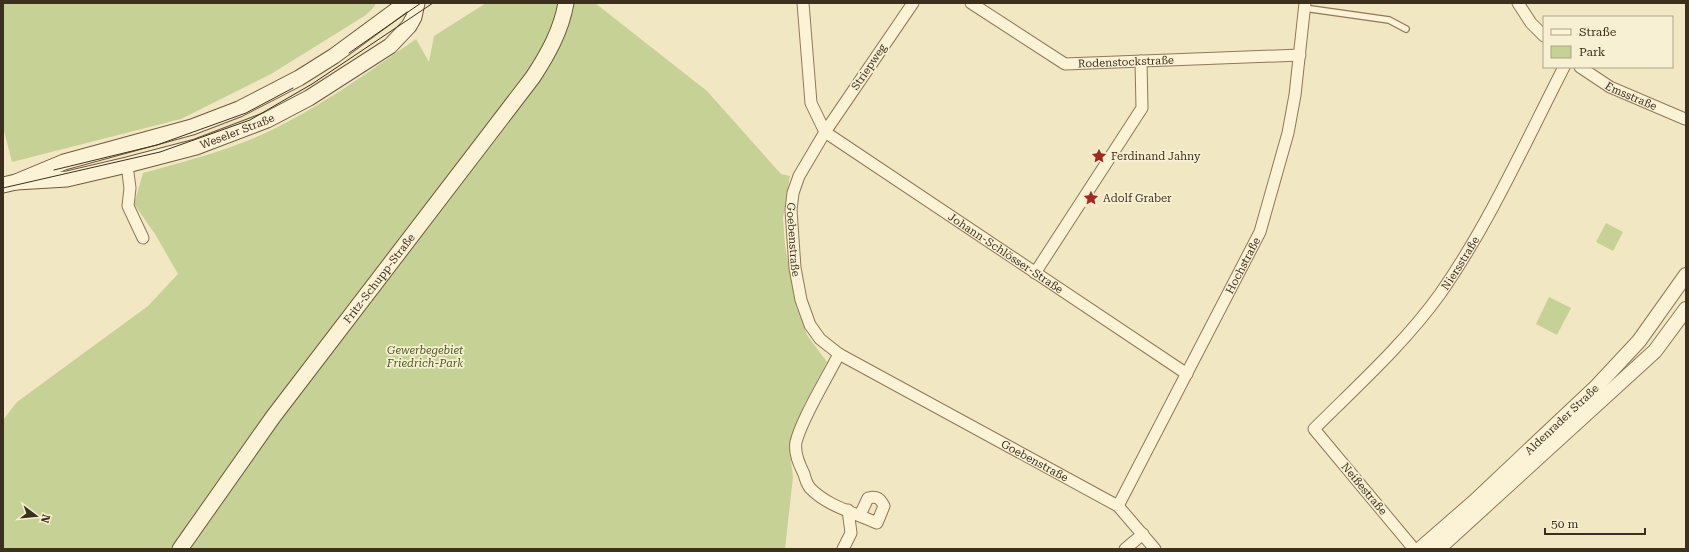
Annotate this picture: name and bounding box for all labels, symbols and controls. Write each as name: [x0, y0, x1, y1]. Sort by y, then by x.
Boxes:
legend: [1543, 16, 1673, 68]
text: Straße: [1579, 25, 1617, 39]
street label: Striepweg: [849, 41, 890, 93]
text: Park: [1579, 45, 1606, 59]
street label: Rodenstockstraße: [1078, 53, 1174, 70]
street label: Emsstraße: [1603, 79, 1659, 113]
street label: Weseler Straße: [198, 111, 277, 151]
place icon: Ferdinand Jahny: [1090, 147, 1108, 165]
place label: Ferdinand Jahny: [1111, 150, 1201, 163]
place icon: Adolf Graber: [1082, 189, 1100, 207]
place label: Adolf Graber: [1103, 192, 1172, 205]
street label: Goebenstraße: [784, 202, 803, 278]
street label: Johann-Schlösser-Straße: [946, 210, 1066, 296]
street label: Fritz-Schupp-Straße: [341, 231, 417, 326]
street label: Niersstraße: [1438, 234, 1482, 292]
street label: Hochstraße: [1223, 235, 1263, 296]
park label: Gewerbegebiet Friedrich-Park: [386, 344, 464, 370]
street label: Aldenrader Straße: [1522, 382, 1601, 457]
street label: Goebenstraße: [999, 437, 1071, 484]
street label: Neißestraße: [1339, 460, 1389, 518]
north arrow: [16, 496, 56, 536]
scale bar: [1545, 510, 1645, 536]
text: N: [38, 513, 53, 525]
text: 50 m: [1551, 517, 1578, 531]

